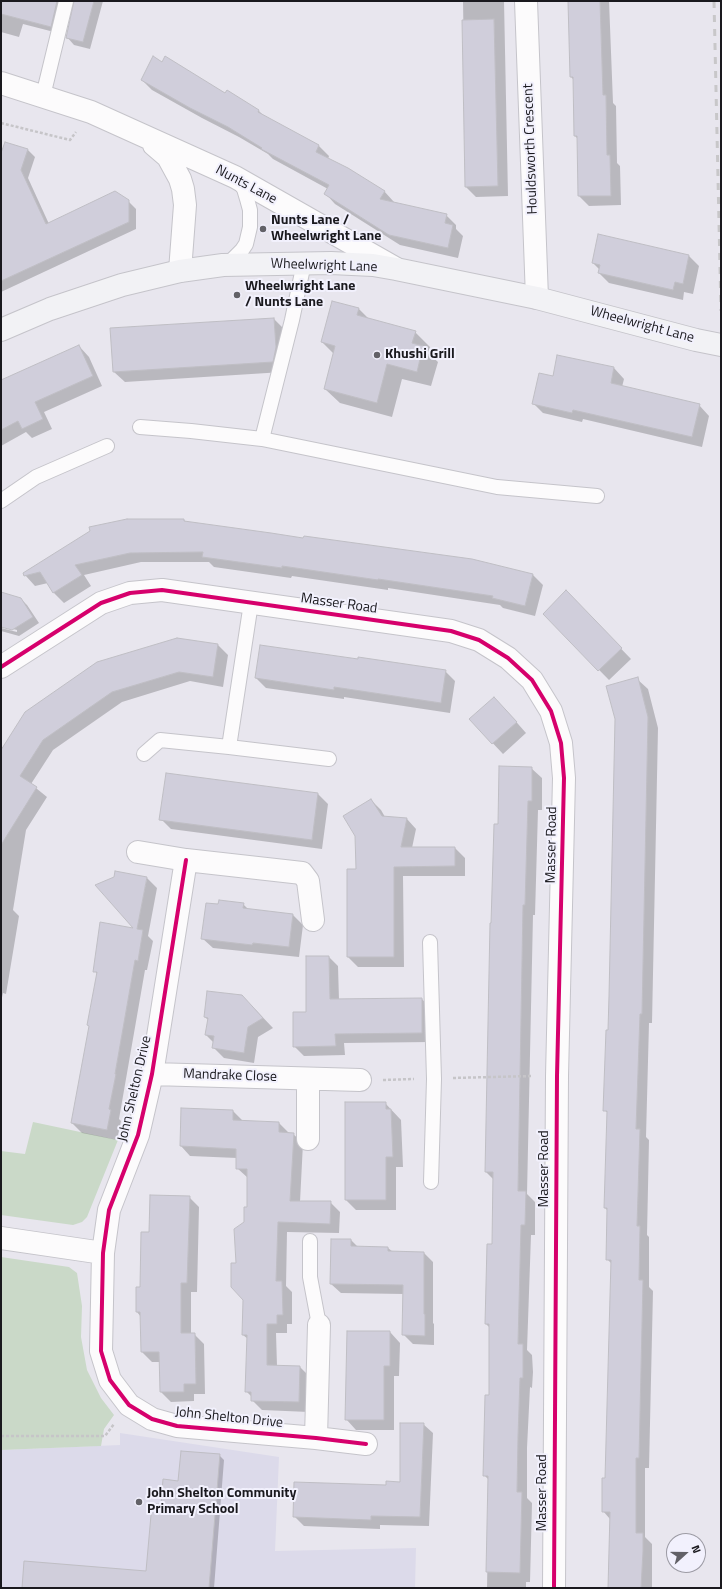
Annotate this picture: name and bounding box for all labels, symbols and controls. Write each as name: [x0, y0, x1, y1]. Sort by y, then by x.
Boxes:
street label: Houldsworth Crescent: [520, 83, 542, 215]
street label: Nunts Lane: [212, 162, 280, 208]
place label: Nunts Lane / Wheelwright Lane: [271, 213, 381, 246]
marker: Nunts Lane / Wheelwright Lane: [258, 224, 268, 234]
street label: Wheelwright Lane: [270, 256, 378, 276]
place label: Wheelwright Lane / Nunts Lane: [245, 279, 355, 312]
marker: Wheelwright Lane / Nunts Lane: [232, 290, 242, 300]
street label: Wheelwright Lane: [588, 303, 696, 347]
place label: Khushi Grill: [385, 347, 455, 363]
marker: Khushi Grill: [372, 350, 382, 360]
street label: Masser Road: [300, 590, 378, 618]
street label: Masser Road: [543, 806, 561, 884]
street label: John Shelton Drive: [115, 1034, 155, 1144]
street label: Mandrake Close: [183, 1066, 277, 1086]
street label: Masser Road: [537, 1130, 553, 1208]
street label: John Shelton Drive: [174, 1404, 284, 1432]
street label: Masser Road: [535, 1454, 551, 1532]
place label: John Shelton Community Primary School: [147, 1486, 296, 1518]
marker: John Shelton Community Primary School: [134, 1497, 144, 1507]
north arrow: [666, 1533, 706, 1573]
text: N: [687, 1543, 705, 1555]

